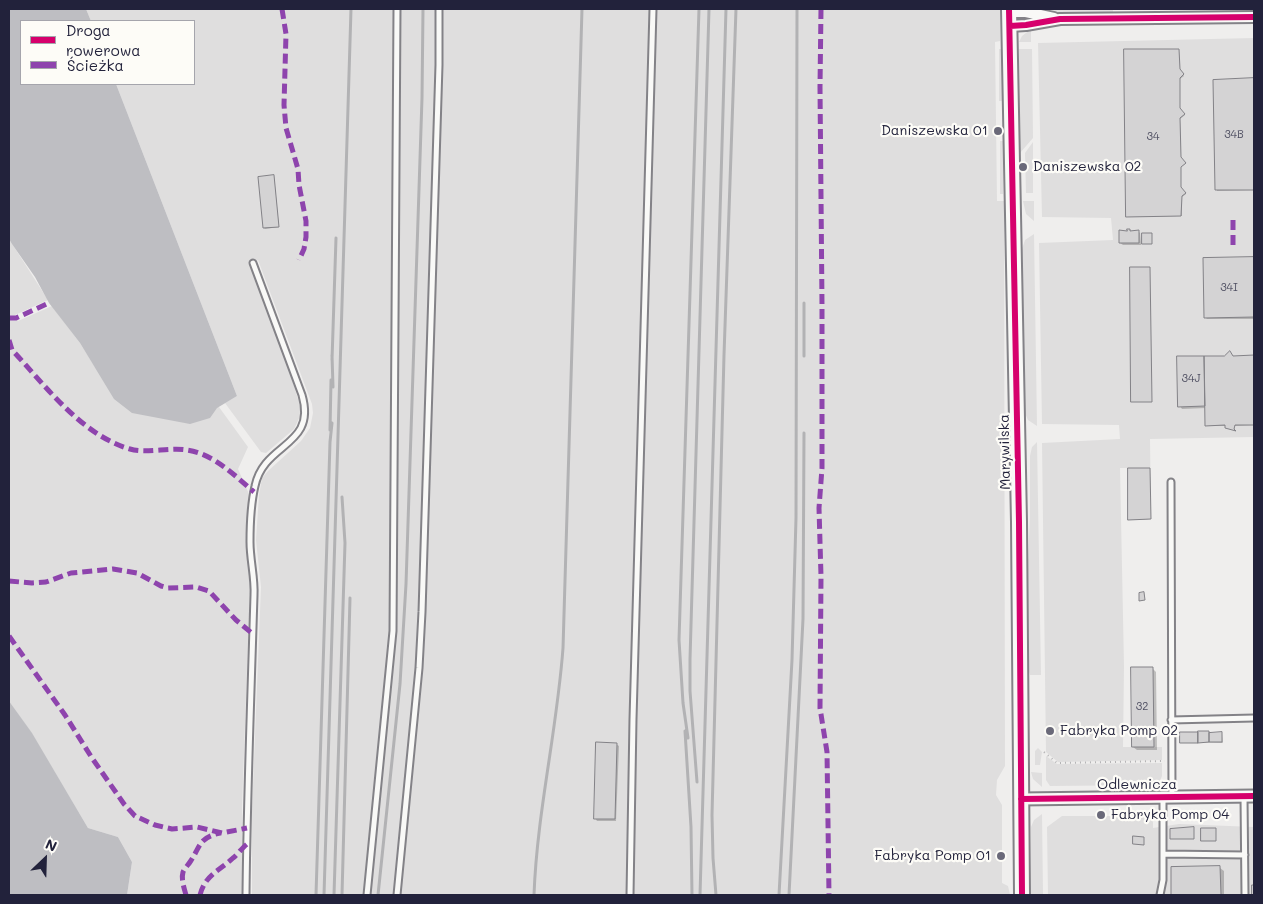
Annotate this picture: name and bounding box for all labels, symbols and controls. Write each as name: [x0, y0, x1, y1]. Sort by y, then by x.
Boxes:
legend: [20, 20, 195, 85]
text: Droga rowerowa: [66, 20, 141, 60]
text: Ścieżka: [67, 55, 124, 75]
place label: Daniszewska 01: [881, 123, 988, 139]
marker: Daniszewska 01: [992, 125, 1004, 137]
house number: 34B: [1224, 128, 1244, 142]
house number: 34: [1147, 130, 1159, 144]
place label: Daniszewska 02: [1033, 159, 1141, 175]
marker: Daniszewska 02: [1017, 161, 1029, 173]
house number: 34I: [1220, 281, 1238, 295]
house number: 34J: [1182, 372, 1200, 386]
street label: Marywilska: [996, 414, 1014, 490]
house number: 32: [1136, 700, 1148, 714]
place label: Fabryka Pomp 02: [1060, 723, 1178, 739]
marker: Fabryka Pomp 02: [1044, 725, 1056, 737]
street label: Odlewnicza: [1097, 777, 1177, 793]
place label: Fabryka Pomp 04: [1111, 807, 1229, 823]
marker: Fabryka Pomp 04: [1095, 809, 1107, 821]
north arrow: [20, 834, 70, 884]
text: N: [43, 834, 60, 856]
place label: Fabryka Pomp 01: [875, 848, 991, 864]
marker: Fabryka Pomp 01: [995, 850, 1007, 862]

